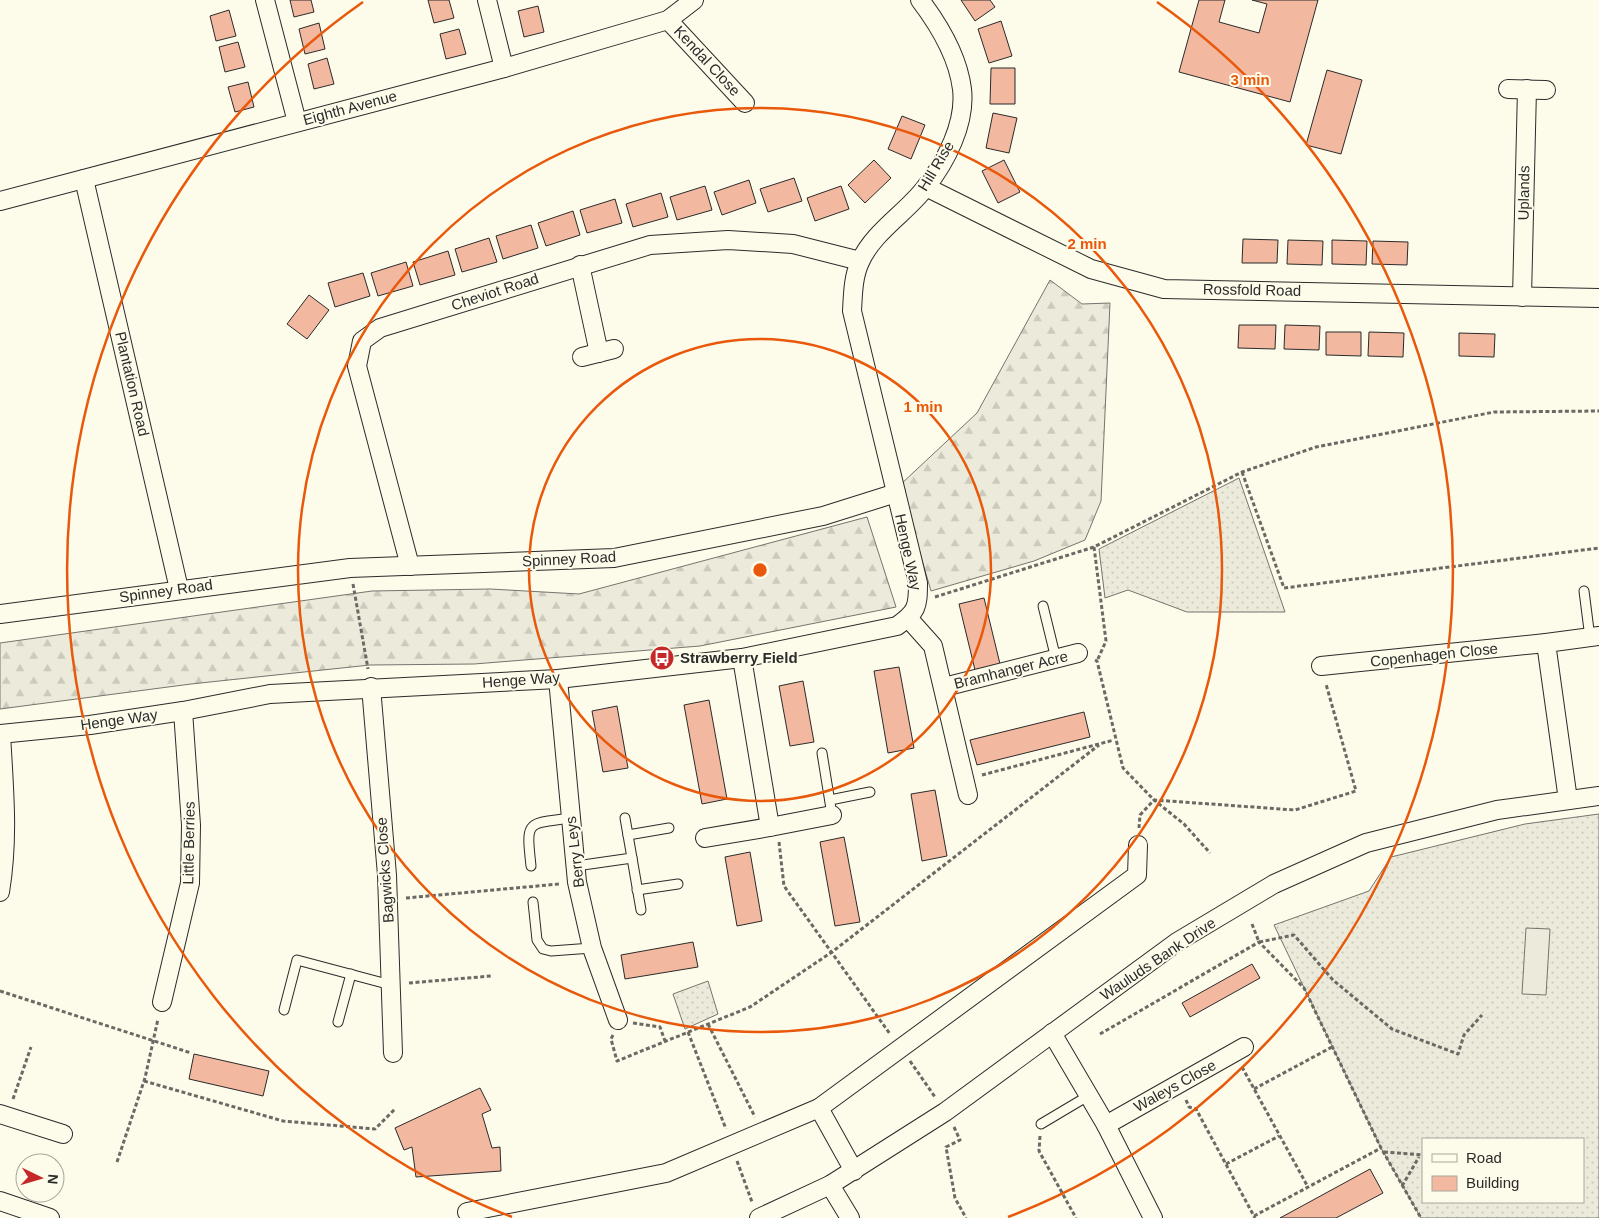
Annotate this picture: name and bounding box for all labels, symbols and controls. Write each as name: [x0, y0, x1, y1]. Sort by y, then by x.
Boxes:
street label: Kendal Close: [671, 22, 744, 99]
text: 3 min: [1230, 71, 1270, 88]
street label: Eighth Avenue: [301, 87, 399, 128]
street label: Hill Rise: [914, 138, 957, 194]
street label: Uplands: [1515, 165, 1532, 221]
text: 2 min: [1067, 235, 1107, 252]
street label: Cheviot Road: [449, 269, 541, 314]
street label: Rossfold Road: [1203, 280, 1301, 299]
street label: Plantation Road: [112, 330, 153, 438]
text: 1 min: [903, 398, 943, 415]
street label: Henge Way: [892, 512, 925, 592]
street label: Spinney Road: [521, 548, 616, 569]
centre of rings: [751, 561, 769, 579]
street label: Spinney Road: [118, 576, 214, 605]
street label: Copenhagen Close: [1369, 639, 1499, 670]
bus stop icon: Strawberry Field: [649, 645, 675, 671]
street label: Bramhanger Acre: [952, 647, 1070, 692]
place label: Strawberry Field: [680, 649, 798, 666]
street label: Henge Way: [482, 668, 561, 691]
street label: Henge Way: [79, 706, 159, 733]
street label: Little Berries: [179, 801, 198, 885]
street label: Berry Leys: [562, 815, 587, 889]
street label: Bagwicks Close: [372, 817, 397, 923]
street label: Wauluds Bank Drive: [1097, 914, 1219, 1003]
street label: Waleys Close: [1131, 1056, 1219, 1115]
legend: [1422, 1138, 1584, 1203]
text: Road: [1466, 1149, 1502, 1166]
north arrow: [15, 1153, 65, 1203]
text: N: [45, 1173, 61, 1185]
text: Building: [1466, 1174, 1519, 1191]

